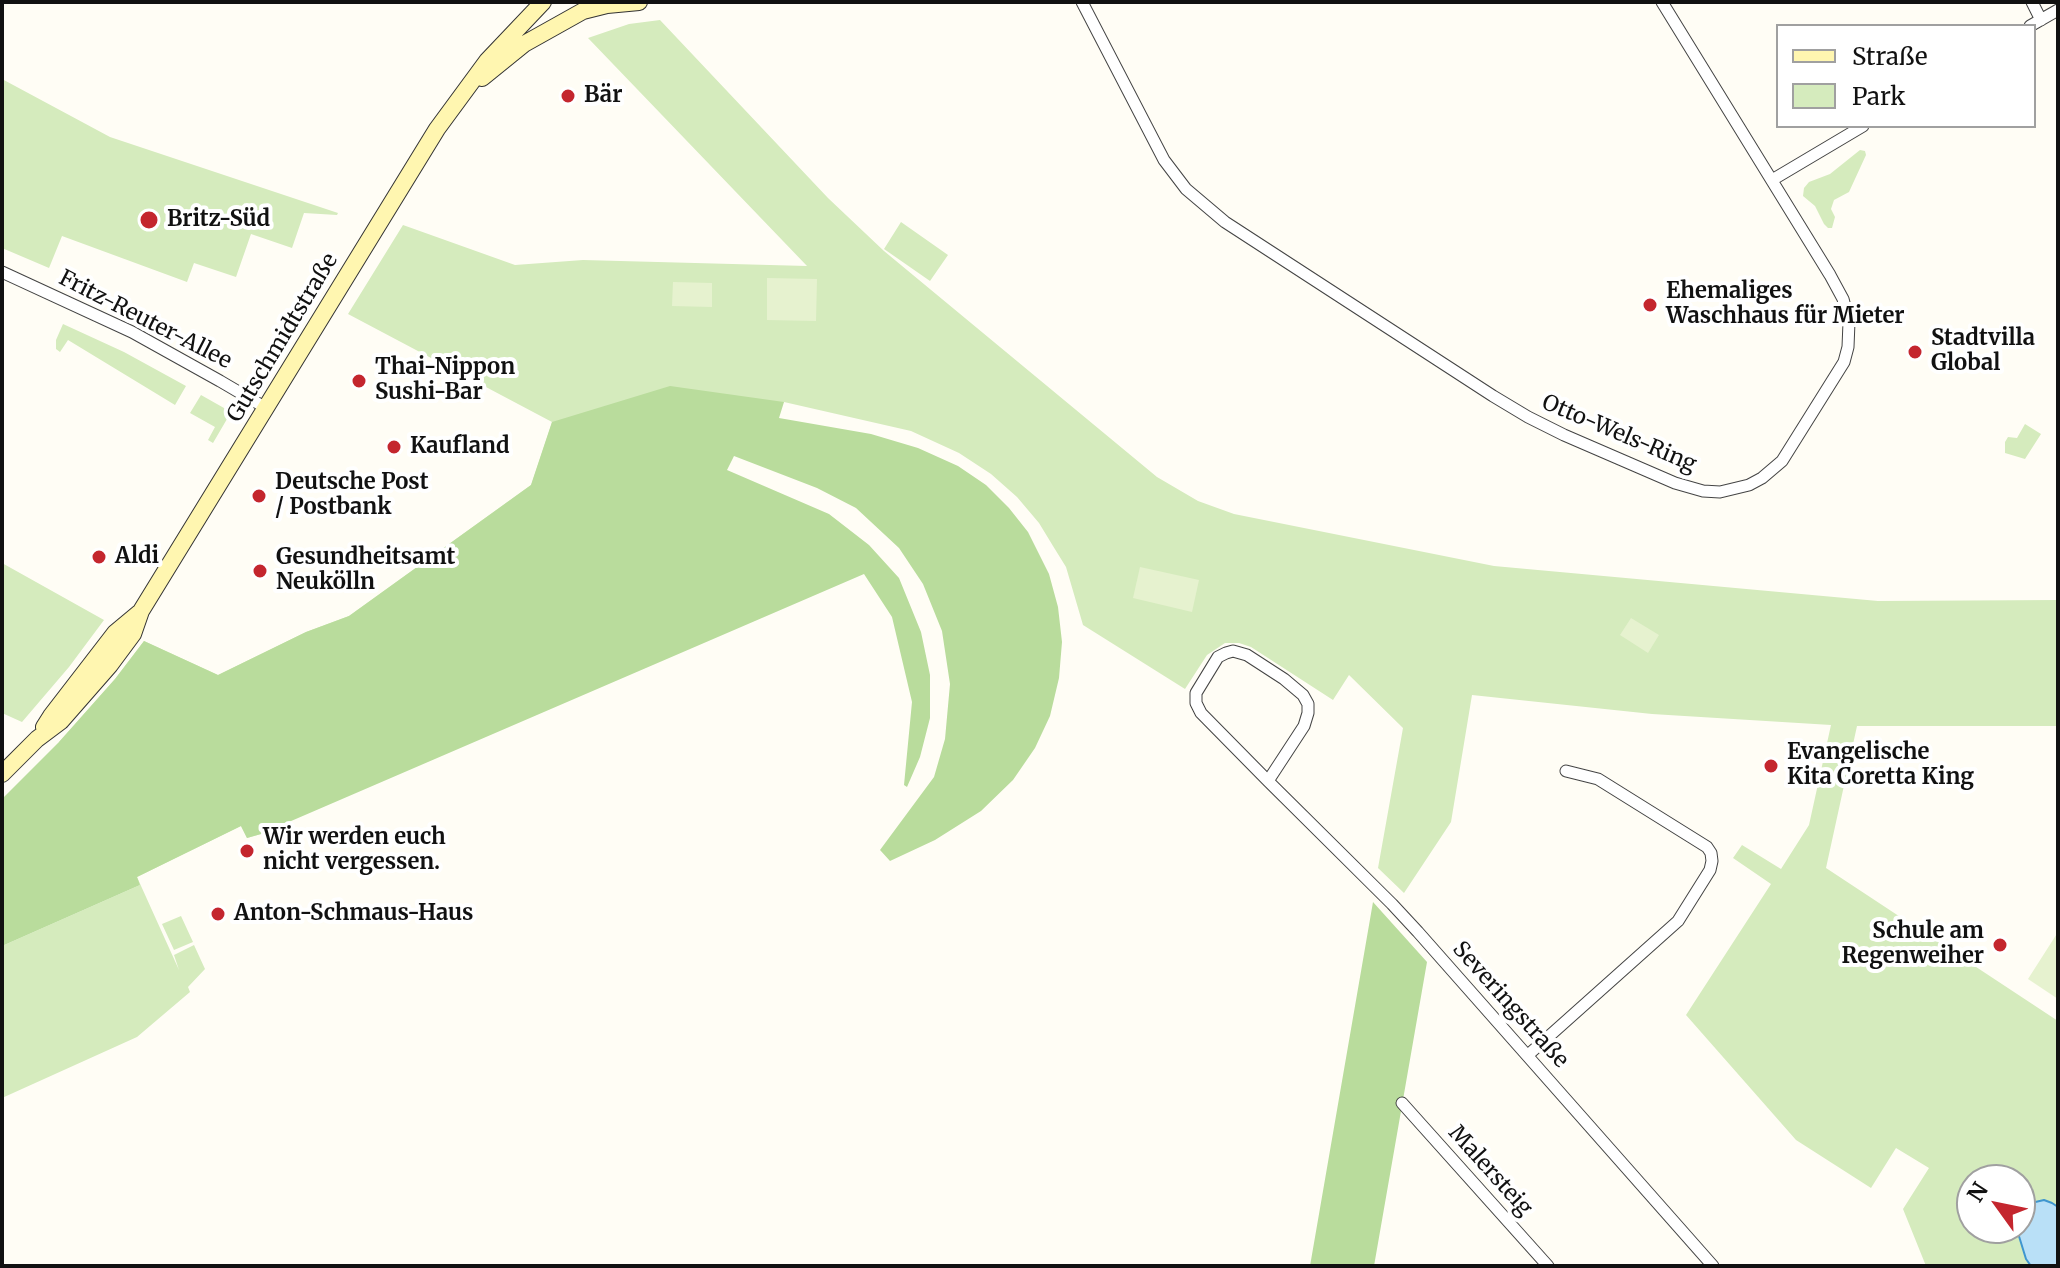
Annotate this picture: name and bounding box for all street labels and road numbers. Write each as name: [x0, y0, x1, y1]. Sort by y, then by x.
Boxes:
street label: Gutschmidtstraße: [222, 249, 344, 427]
street label: Fritz-Reuter-Allee: [54, 265, 236, 375]
street label: Otto-Wels-Ring: [1538, 390, 1700, 478]
street label: Severingstraße: [1446, 937, 1574, 1073]
street label: Malersteig: [1443, 1120, 1537, 1222]

